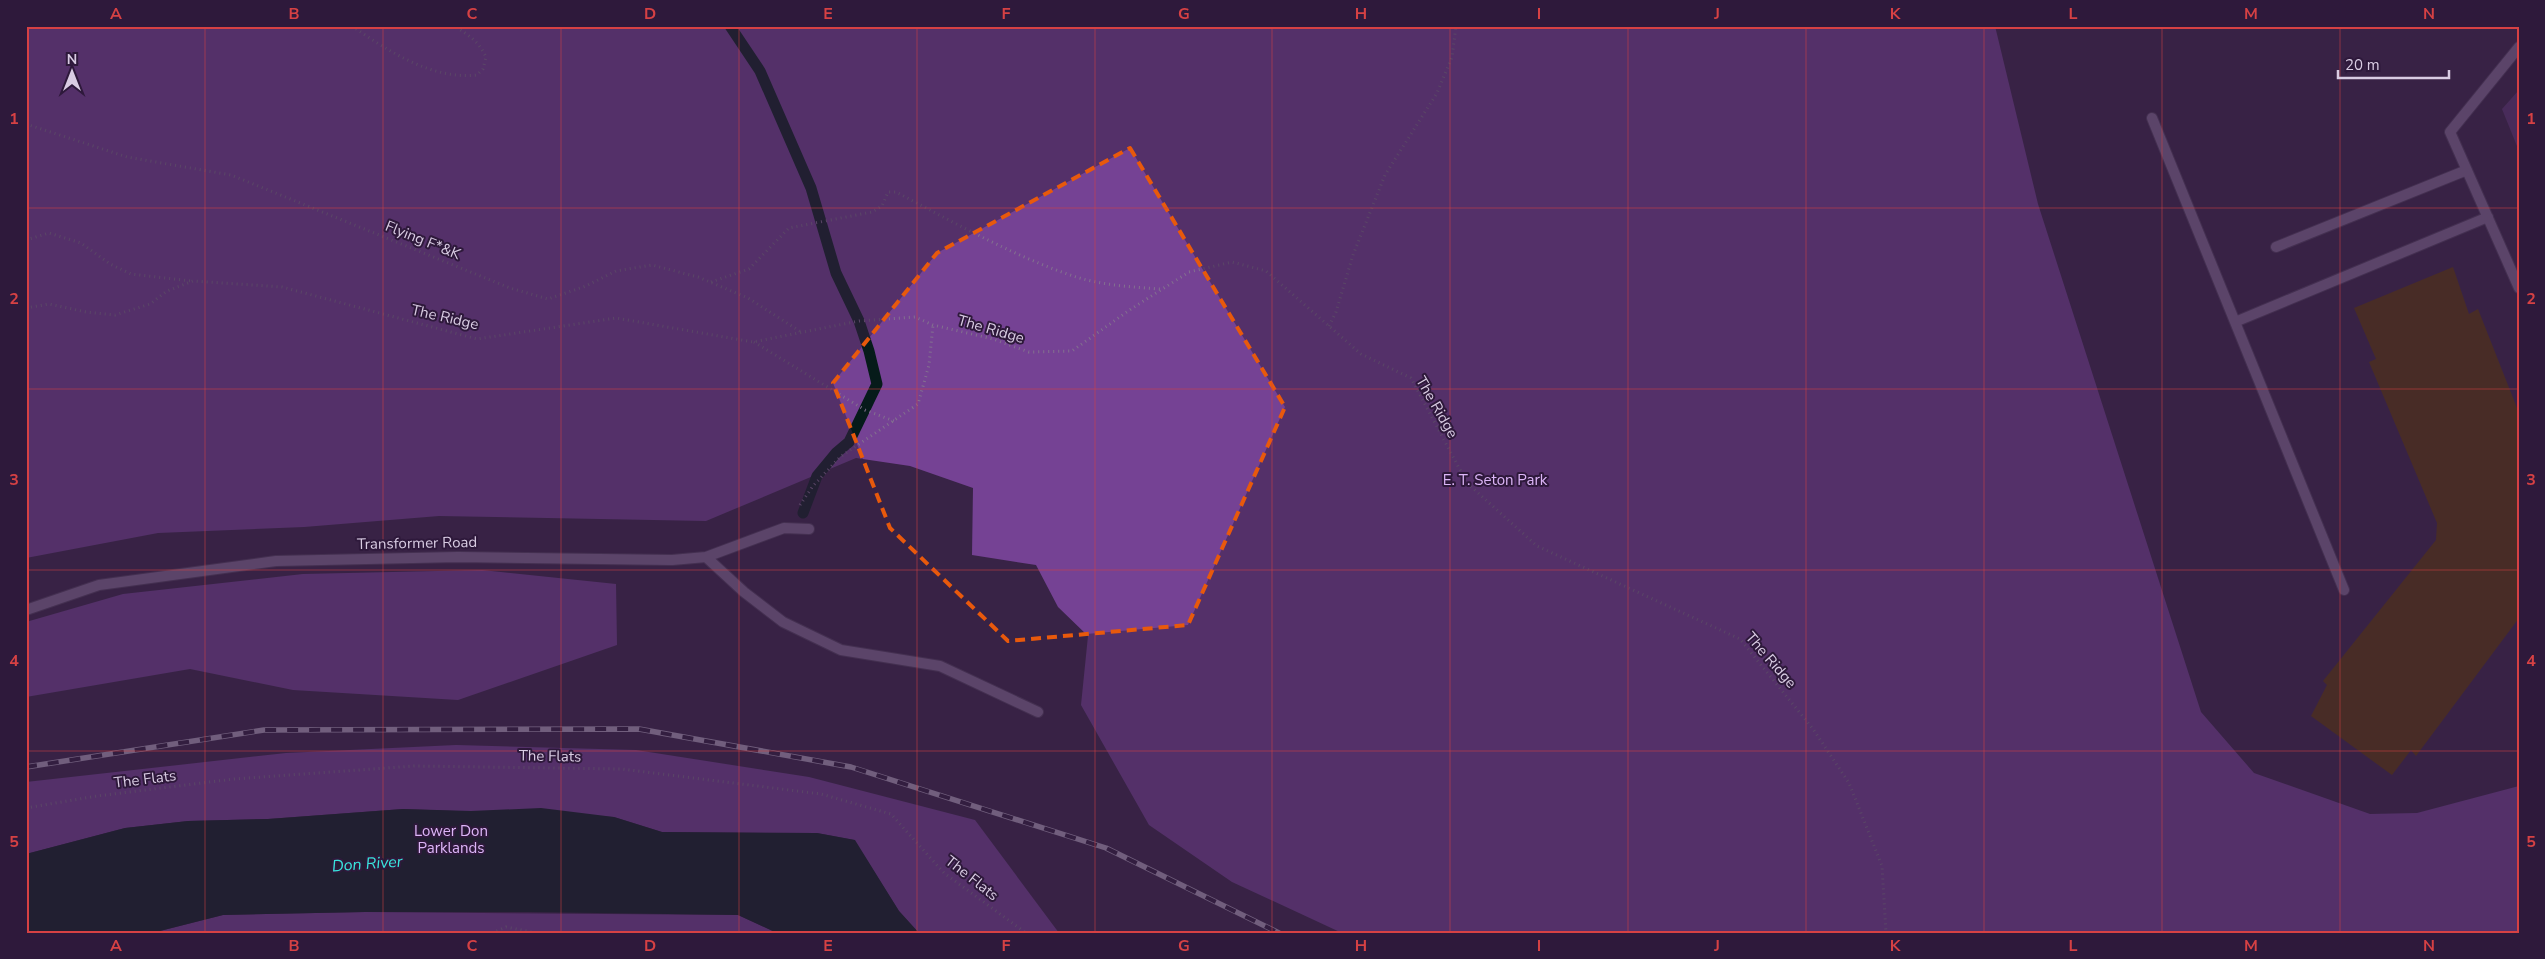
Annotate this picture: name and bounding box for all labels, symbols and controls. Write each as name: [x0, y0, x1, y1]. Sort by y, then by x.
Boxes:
text: A: [110, 3, 122, 25]
text: B: [288, 3, 300, 25]
text: C: [467, 3, 478, 25]
text: D: [644, 3, 656, 25]
text: E: [823, 3, 833, 25]
text: F: [1002, 3, 1011, 25]
text: G: [1178, 3, 1190, 25]
text: H: [1355, 3, 1367, 25]
text: I: [1537, 3, 1541, 25]
text: J: [1713, 3, 1720, 25]
text: K: [1890, 3, 1902, 25]
text: L: [2069, 3, 2078, 25]
text: M: [2244, 3, 2258, 25]
text: N: [2423, 3, 2435, 25]
north arrow: [48, 48, 98, 98]
scale bar: [2338, 48, 2449, 80]
text: N: [67, 50, 77, 69]
text: 20 m: [2345, 55, 2380, 75]
text: 1: [9, 108, 19, 130]
text: 1: [2526, 108, 2536, 130]
street label: Flying F*&K: [382, 216, 464, 264]
text: 2: [9, 288, 19, 310]
text: 2: [2526, 288, 2536, 310]
street label: The Ridge: [409, 300, 481, 334]
street label: The Ridge: [955, 310, 1027, 348]
street label: The Ridge: [1411, 372, 1463, 442]
text: 3: [9, 469, 19, 491]
text: 3: [2526, 469, 2536, 491]
park label: E. T. Seton Park: [1443, 470, 1548, 490]
street label: Transformer Road: [357, 532, 477, 554]
street label: The Ridge: [1741, 628, 1801, 692]
text: 4: [9, 650, 19, 672]
text: 4: [2526, 650, 2536, 672]
street label: The Flats: [519, 745, 581, 767]
street label: The Flats: [113, 765, 177, 793]
park label: Lower Don Parklands: [414, 821, 488, 858]
text: 5: [9, 831, 19, 853]
text: 5: [2526, 831, 2536, 853]
water label: Don River: [331, 850, 404, 877]
street label: The Flats: [941, 851, 1003, 905]
text: A: [110, 935, 122, 957]
text: B: [288, 935, 300, 957]
text: C: [467, 935, 478, 957]
text: D: [644, 935, 656, 957]
text: E: [823, 935, 833, 957]
text: F: [1002, 935, 1011, 957]
text: G: [1178, 935, 1190, 957]
text: H: [1355, 935, 1367, 957]
text: I: [1537, 935, 1541, 957]
text: J: [1713, 935, 1720, 957]
text: K: [1890, 935, 1902, 957]
text: L: [2069, 935, 2078, 957]
text: M: [2244, 935, 2258, 957]
text: N: [2423, 935, 2435, 957]

